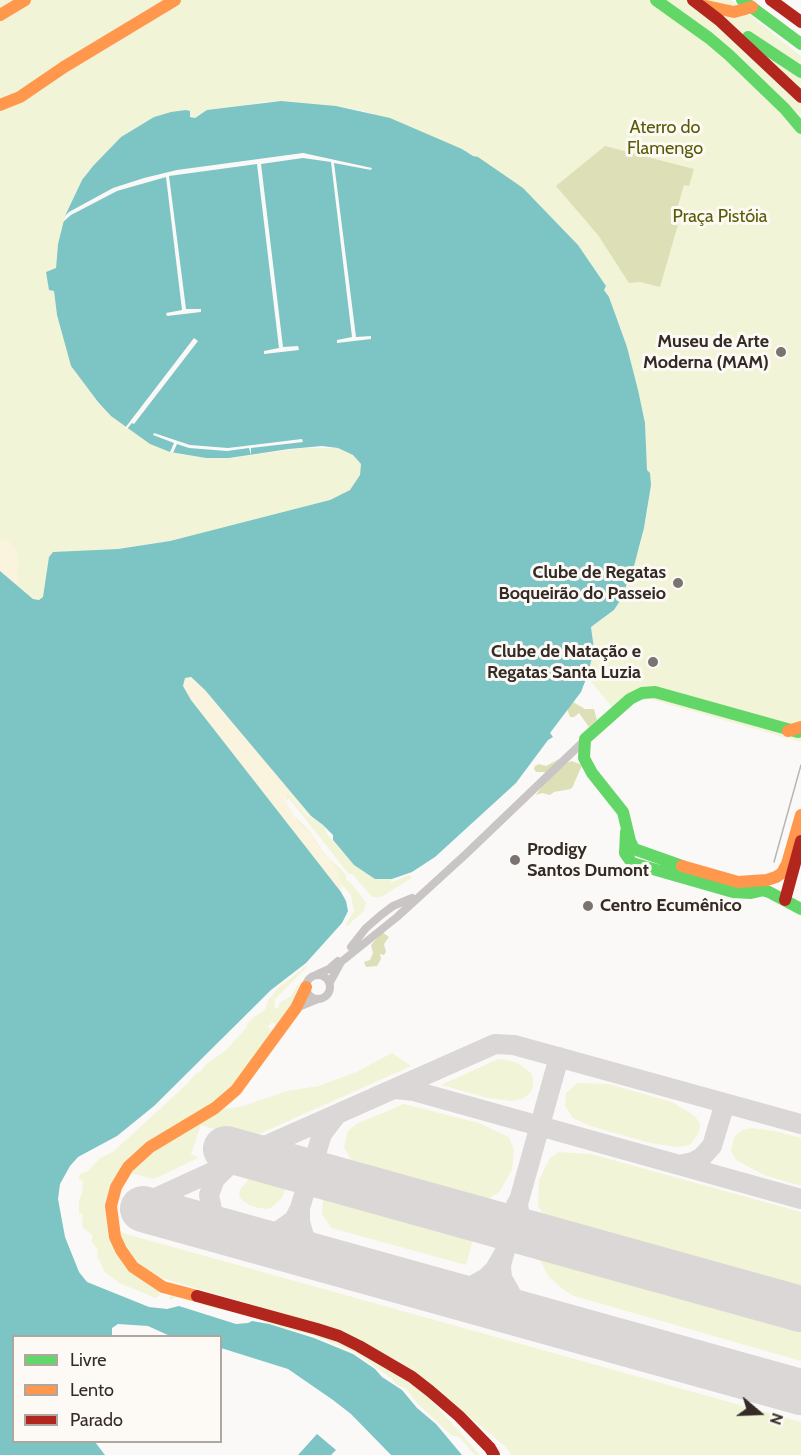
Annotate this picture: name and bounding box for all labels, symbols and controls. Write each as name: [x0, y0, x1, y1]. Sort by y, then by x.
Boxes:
park label: Aterro do Flamengo: [627, 117, 703, 160]
park label: Praça Pistóia: [672, 206, 768, 228]
place label: Museu de Arte Moderna (MAM): [643, 331, 769, 374]
marker: Museu de Arte Moderna (MAM): [774, 345, 788, 359]
place label: Clube de Regatas Boqueirão do Passeio: [498, 562, 666, 604]
marker: Clube de Regatas Boqueirão do Passeio: [671, 576, 685, 590]
place label: Clube de Natação e Regatas Santa Luzia: [487, 641, 641, 684]
marker: Clube de Natação e Regatas Santa Luzia: [646, 655, 660, 669]
place label: Prodigy Santos Dumont: [527, 839, 649, 882]
marker: Prodigy Santos Dumont: [508, 853, 522, 867]
place label: Centro Ecumênico: [600, 895, 742, 917]
marker: Centro Ecumênico: [581, 899, 595, 913]
legend: [12, 1335, 222, 1443]
text: Livre: [70, 1349, 106, 1371]
text: Lento: [70, 1379, 114, 1401]
north arrow: [729, 1383, 789, 1443]
text: Parado: [70, 1409, 123, 1431]
text: N: [766, 1411, 787, 1427]

